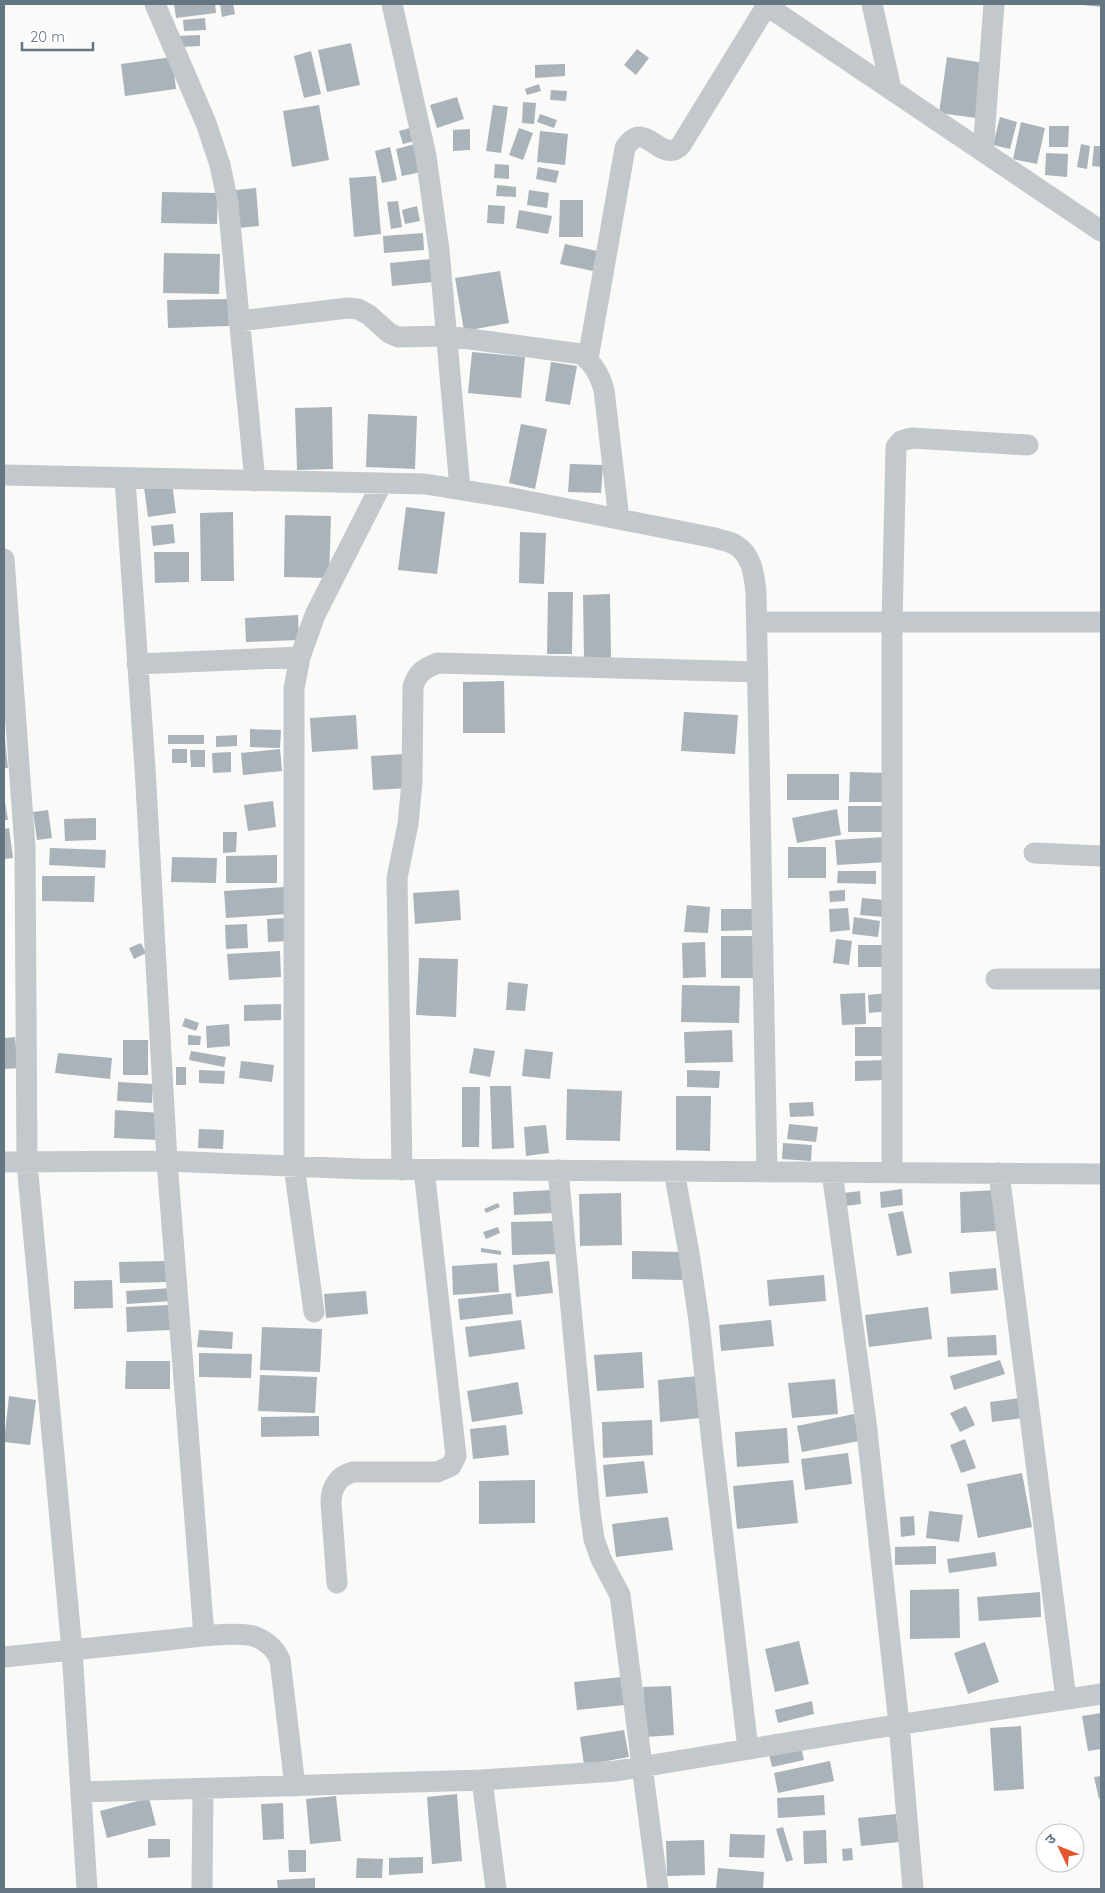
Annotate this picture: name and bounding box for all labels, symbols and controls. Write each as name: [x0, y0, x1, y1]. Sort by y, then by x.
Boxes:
scale bar: [22, 20, 94, 52]
text: 20 m: [30, 27, 65, 46]
north arrow: [1035, 1823, 1085, 1873]
text: उ: [1041, 1829, 1060, 1848]

